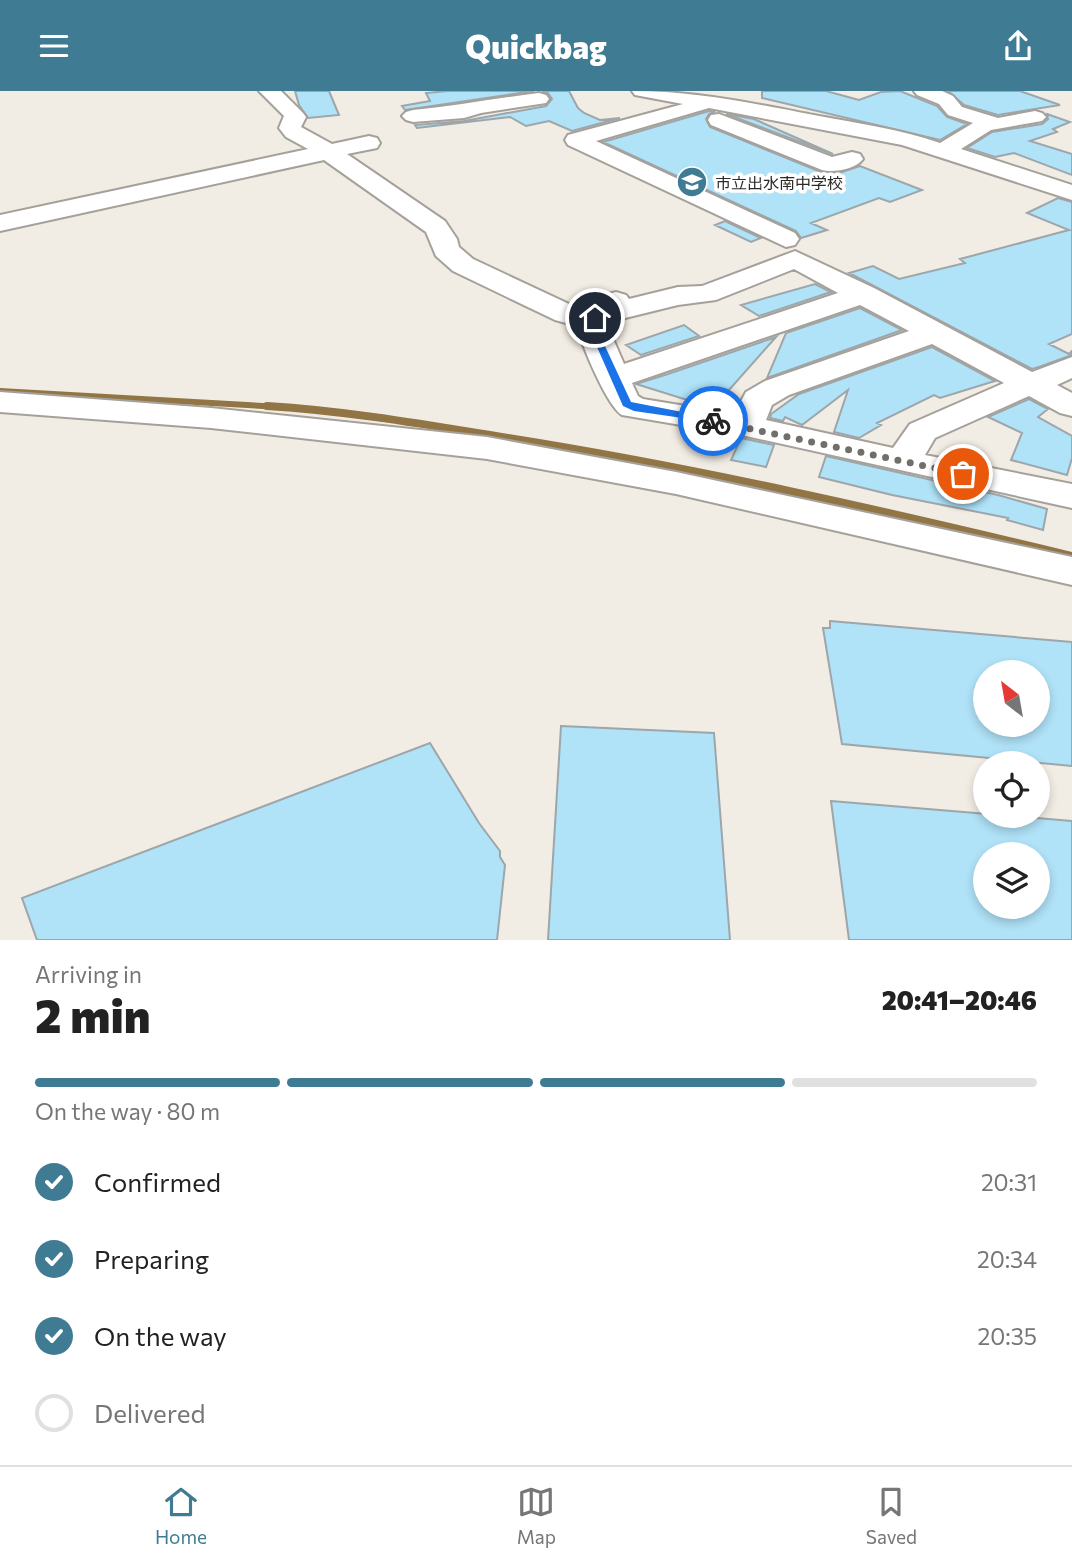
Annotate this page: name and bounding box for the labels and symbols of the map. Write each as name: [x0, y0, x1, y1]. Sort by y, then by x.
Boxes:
school or university icon: 市立出水南中学校: [675, 165, 709, 199]
place label: 市立出水南中学校: [715, 173, 843, 192]
pin: [565, 288, 625, 348]
courier: [678, 386, 748, 456]
pin: [933, 444, 993, 504]
north arrow: [973, 660, 1050, 737]

